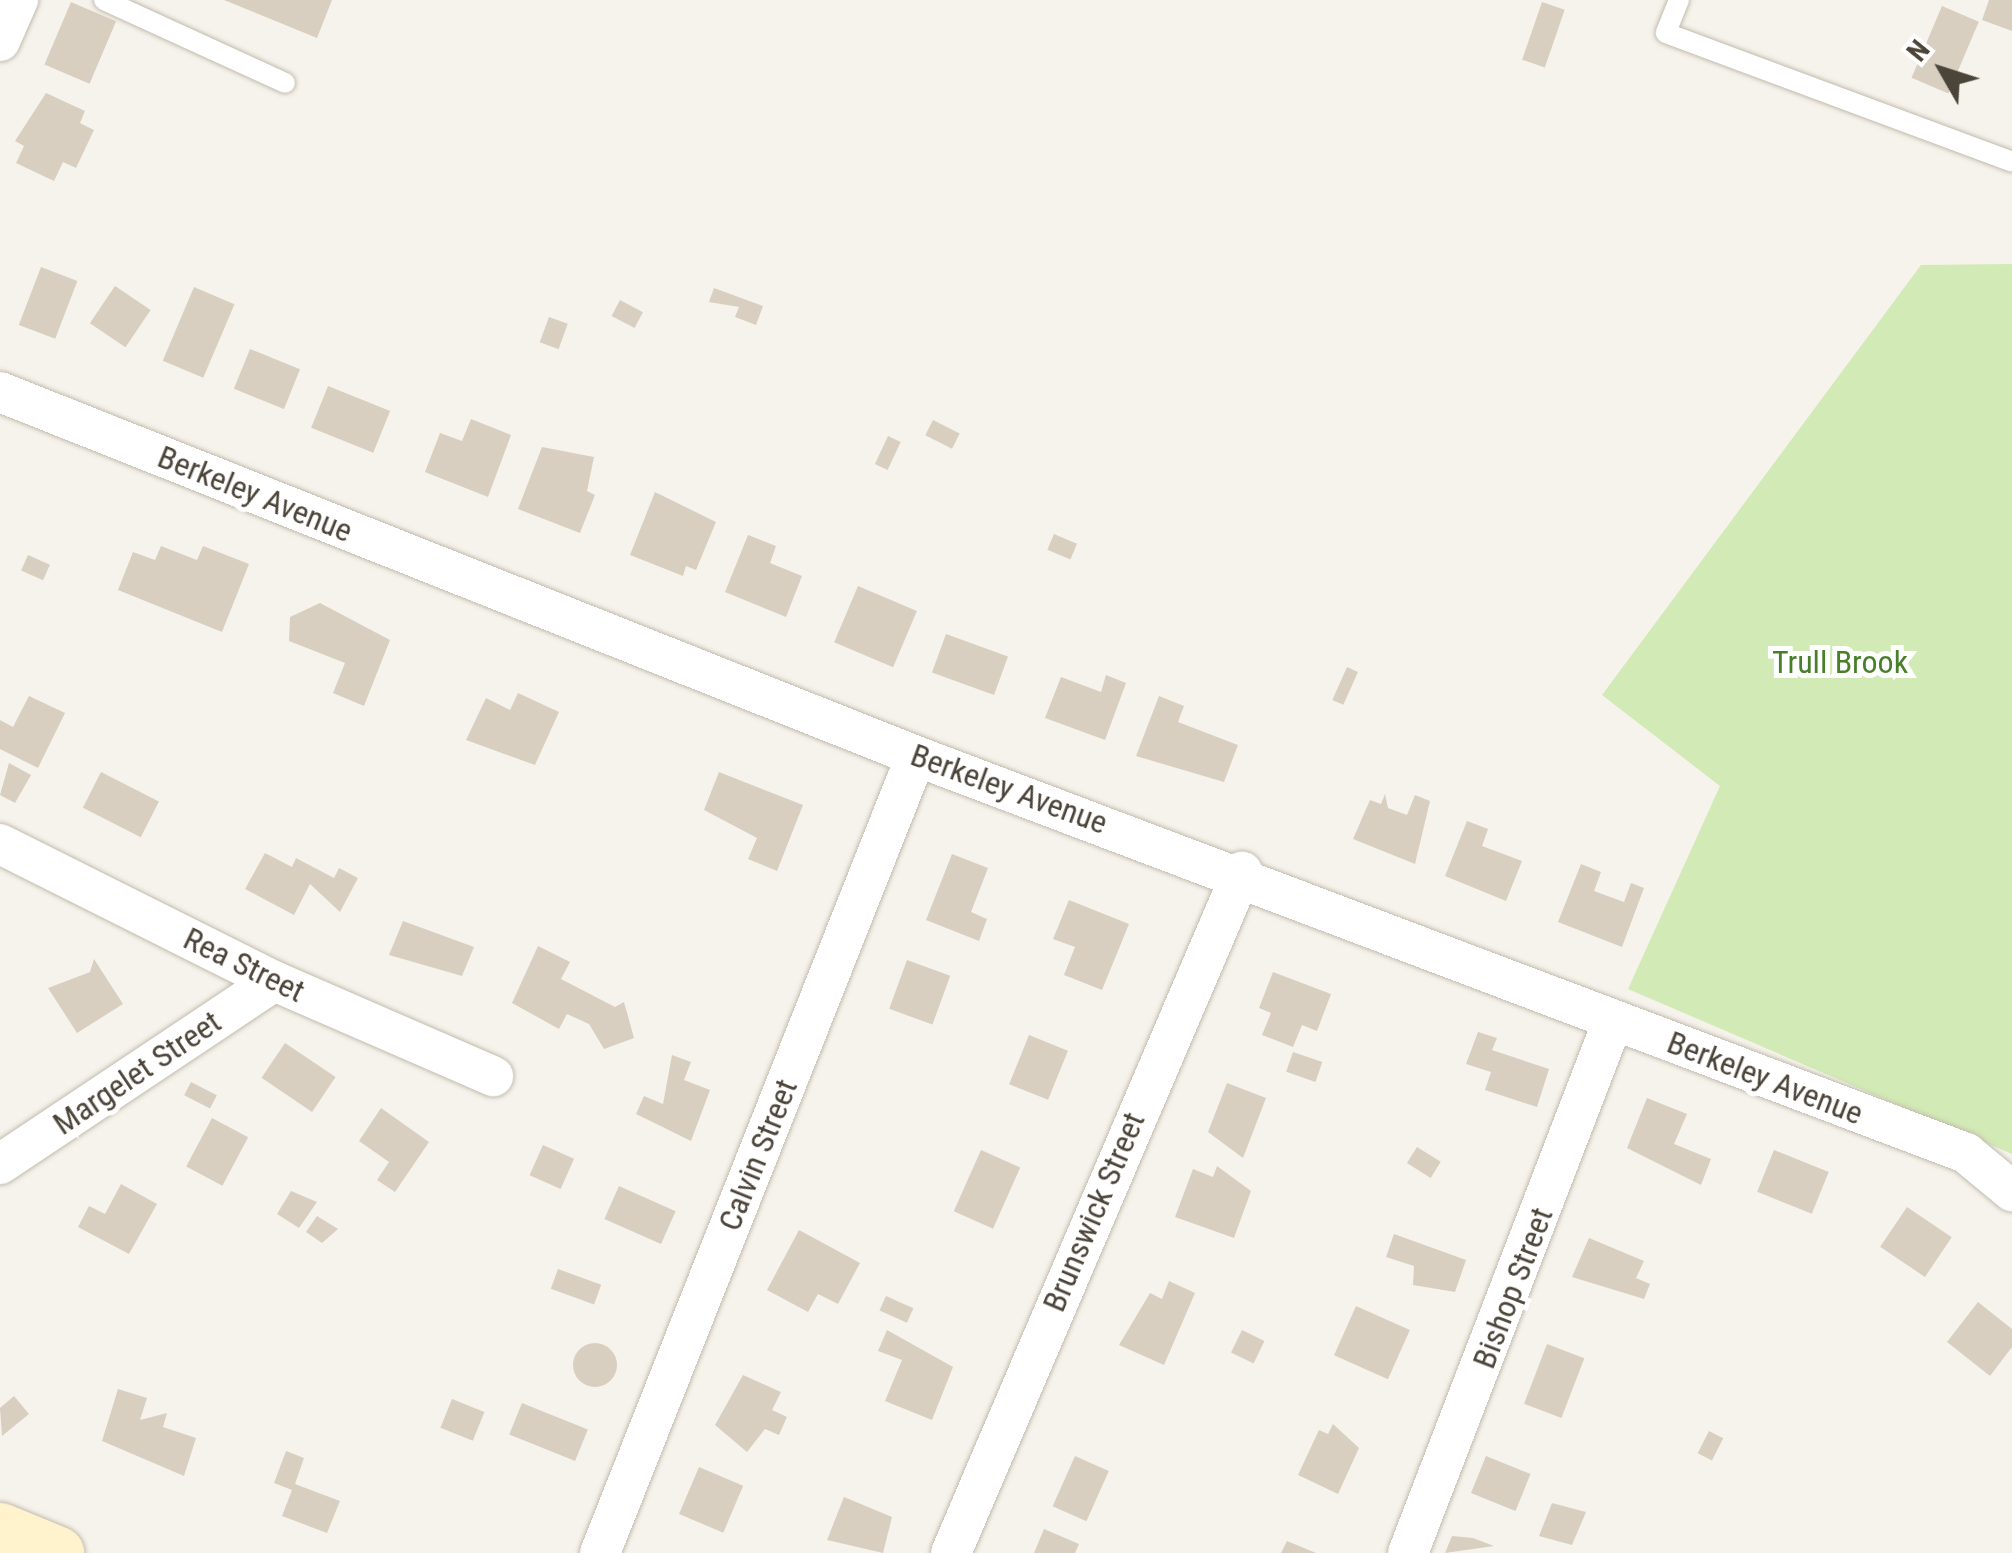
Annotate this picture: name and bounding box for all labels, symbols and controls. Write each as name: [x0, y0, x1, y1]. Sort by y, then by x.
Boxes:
north arrow: [1892, 20, 1992, 120]
text: N: [1900, 34, 1937, 68]
street label: Berkeley Avenue: [152, 438, 358, 550]
park label: Trull Brook: [1772, 643, 1908, 681]
street label: Berkeley Avenue: [906, 736, 1112, 842]
street label: Rea Street: [177, 919, 311, 1011]
street label: Margelet Street: [46, 1003, 228, 1143]
street label: Berkeley Avenue: [1662, 1023, 1868, 1133]
street label: Calvin Street: [710, 1074, 806, 1236]
street label: Brunswick Street: [1035, 1107, 1153, 1317]
street label: Bishop Street: [1465, 1202, 1561, 1374]

